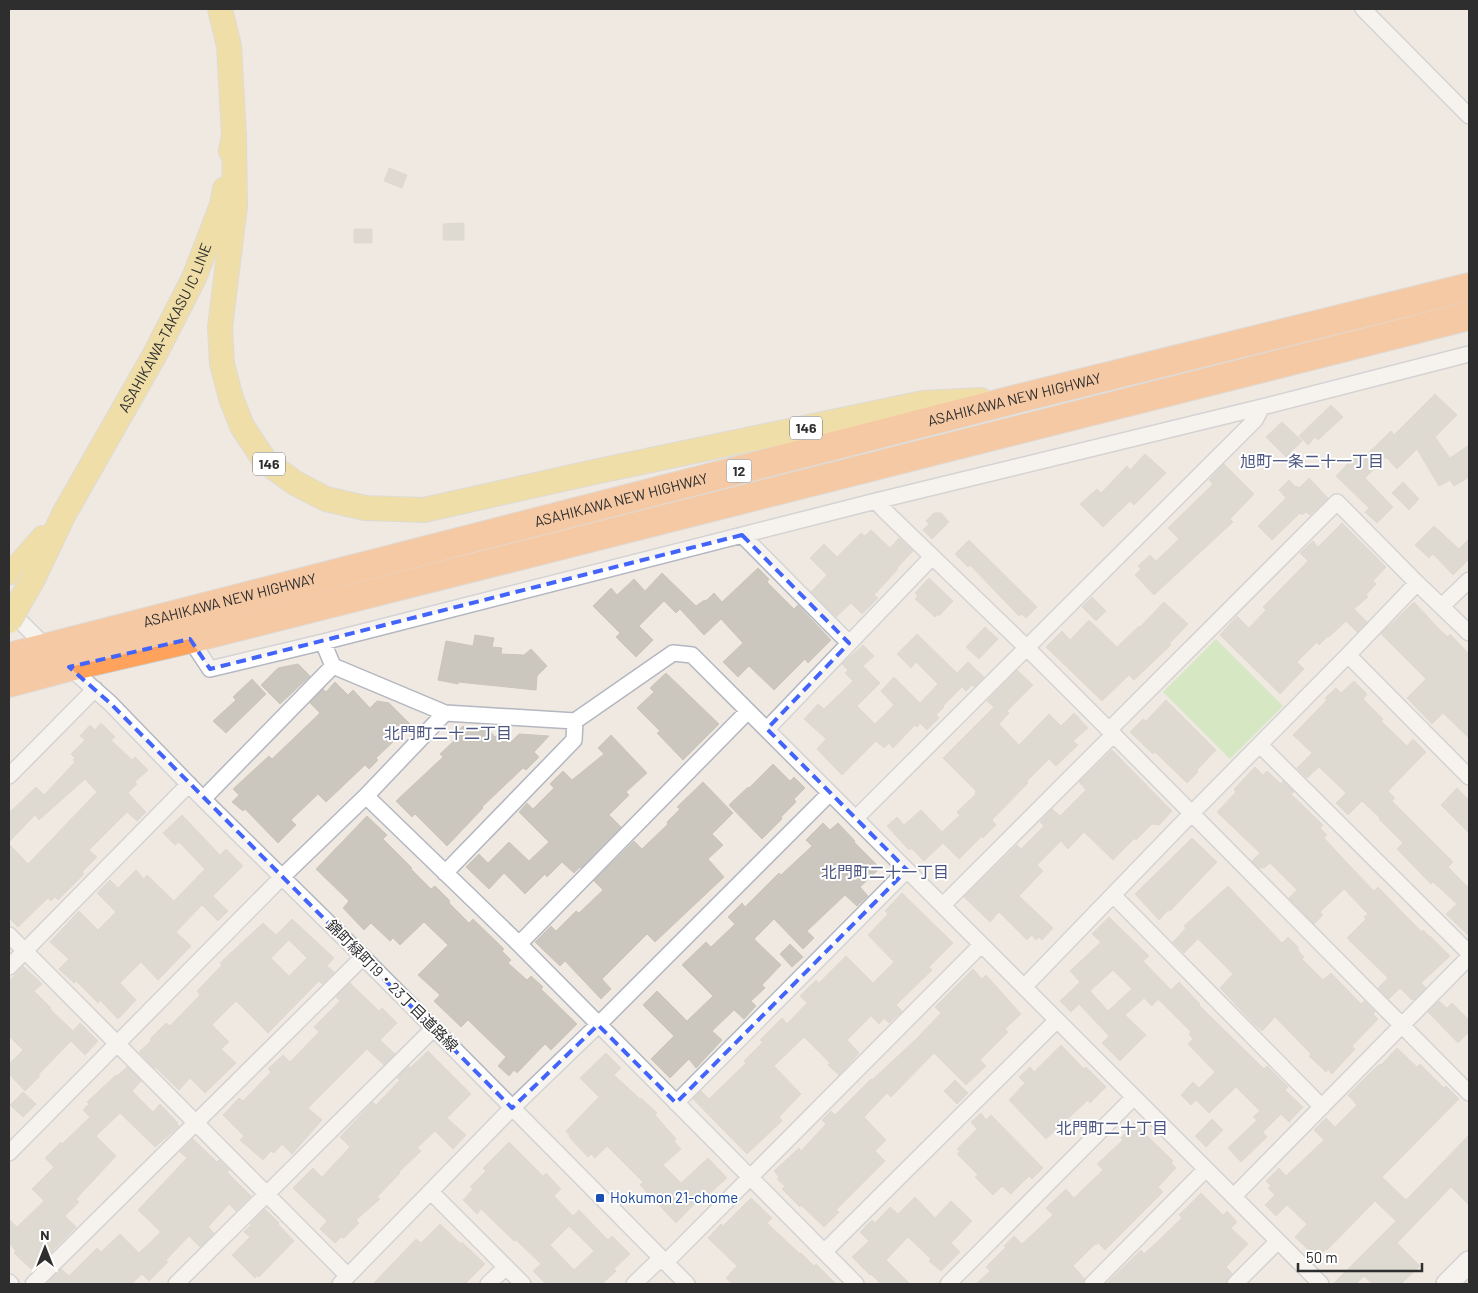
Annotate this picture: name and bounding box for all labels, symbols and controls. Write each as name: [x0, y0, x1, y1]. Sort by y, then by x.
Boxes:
street label: ASAHIKAWA-TAKASU IC LINE: [114, 240, 215, 415]
street label: ASAHIKAWA NEW HIGHWAY: [926, 368, 1103, 429]
road number: 146: [790, 416, 822, 439]
district label: 旭町一条二十一丁目: [1240, 451, 1384, 470]
road number: 146: [253, 452, 285, 476]
road number: 12: [726, 460, 752, 482]
street label: ASAHIKAWA NEW HIGHWAY: [532, 468, 710, 530]
street label: ASAHIKAWA NEW HIGHWAY: [141, 569, 318, 630]
district label: 北門町二十二丁目: [384, 723, 512, 742]
district label: 北門町二十一丁目: [821, 862, 949, 881]
street label: 錦町緑町19・23丁目道路線: [323, 916, 462, 1055]
district label: 北門町二十丁目: [1056, 1118, 1168, 1137]
place label: Hokumon 21-chome: [610, 1188, 738, 1206]
marker: Hokumon 21-chome: [594, 1192, 606, 1204]
north arrow: [20, 1223, 70, 1273]
text: N: [40, 1226, 50, 1243]
scale bar: [1298, 1240, 1422, 1272]
text: 50 m: [1306, 1248, 1338, 1266]

